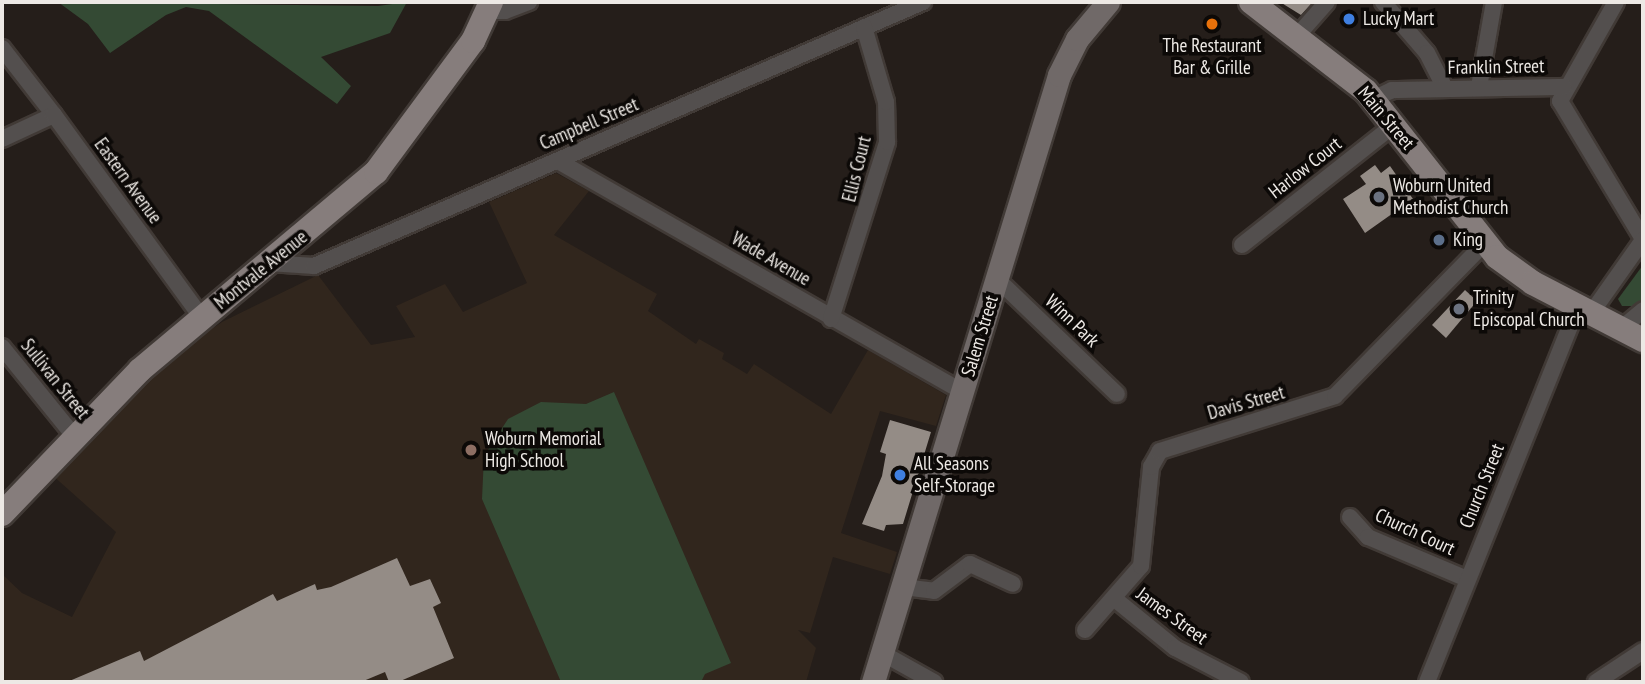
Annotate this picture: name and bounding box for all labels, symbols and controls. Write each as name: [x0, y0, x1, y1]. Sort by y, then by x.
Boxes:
place label: Lucky Mart: [1363, 8, 1435, 30]
marker: Lucky Mart: [1341, 11, 1357, 27]
marker: The Restaurant Bar & Grille: [1204, 16, 1220, 32]
place label: The Restaurant Bar & Grille: [1163, 35, 1261, 79]
street label: Franklin Street: [1448, 55, 1544, 79]
street label: Main Street: [1353, 82, 1419, 154]
street label: Campbell Street: [536, 93, 642, 155]
street label: Harlow Court: [1264, 132, 1346, 204]
street label: Eastern Avenue: [89, 134, 167, 228]
street label: Ellis Court: [838, 134, 876, 204]
place label: Woburn United Methodist Church: [1393, 175, 1508, 219]
marker: Woburn United Methodist Church: [1371, 189, 1387, 205]
street label: Montvale Avenue: [210, 226, 312, 314]
street label: Wade Avenue: [727, 227, 815, 291]
place label: King: [1453, 229, 1483, 251]
marker: King: [1431, 232, 1447, 248]
place label: Trinity Episcopal Church: [1473, 287, 1585, 331]
street label: Winn Park: [1040, 290, 1104, 352]
street label: Salem Street: [957, 293, 1003, 379]
marker: Trinity Episcopal Church: [1451, 301, 1467, 317]
street label: Sullivan Street: [16, 335, 94, 423]
street label: Davis Street: [1205, 381, 1287, 425]
place label: Woburn Memorial High School: [485, 428, 601, 472]
street label: Church Street: [1455, 440, 1509, 532]
marker: Woburn Memorial High School: [463, 442, 479, 458]
place label: All Seasons Self-Storage: [914, 453, 995, 497]
marker: All Seasons Self-Storage: [892, 467, 908, 483]
street label: Church Court: [1372, 504, 1458, 560]
street label: James Street: [1132, 583, 1212, 649]

